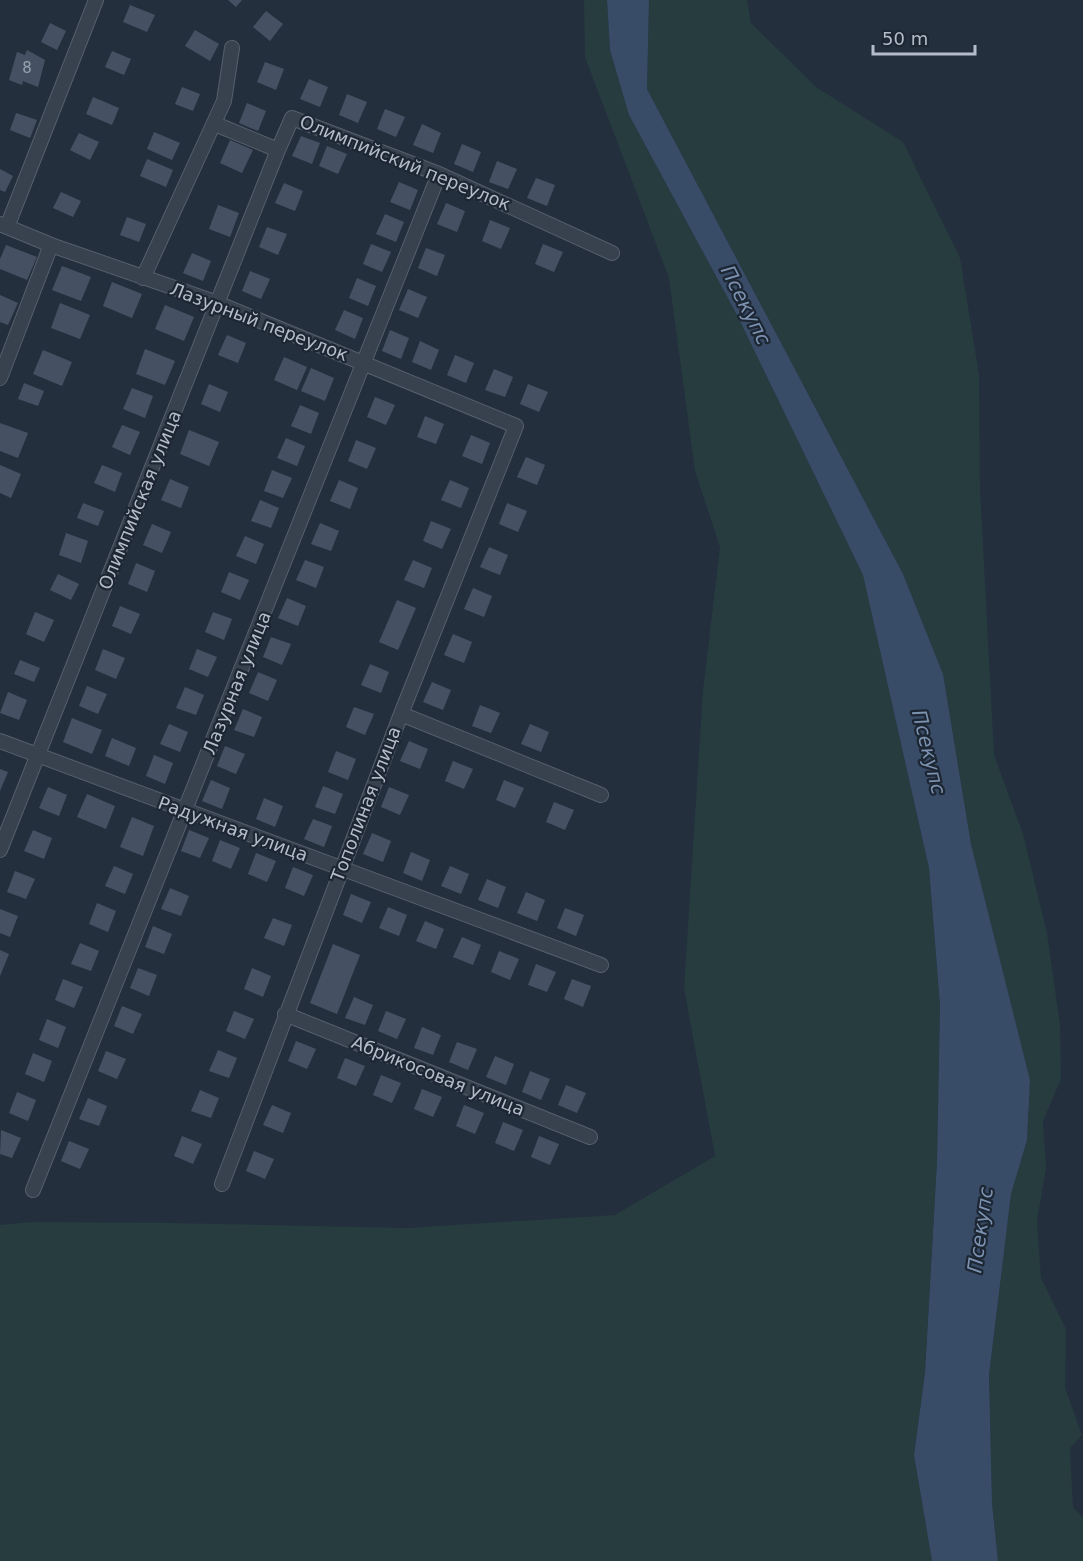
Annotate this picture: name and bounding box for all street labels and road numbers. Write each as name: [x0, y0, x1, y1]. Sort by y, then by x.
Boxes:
street label: Олимпийский переулок: [297, 111, 514, 215]
street label: Лазурный переулок: [167, 278, 351, 365]
street label: Олимпийская улица: [94, 407, 185, 593]
street label: Лазурная улица: [198, 608, 275, 758]
street label: Тополиная улица: [326, 723, 405, 885]
street label: Радужная улица: [155, 792, 311, 865]
street label: Абрикосовая улица: [349, 1031, 528, 1120]

